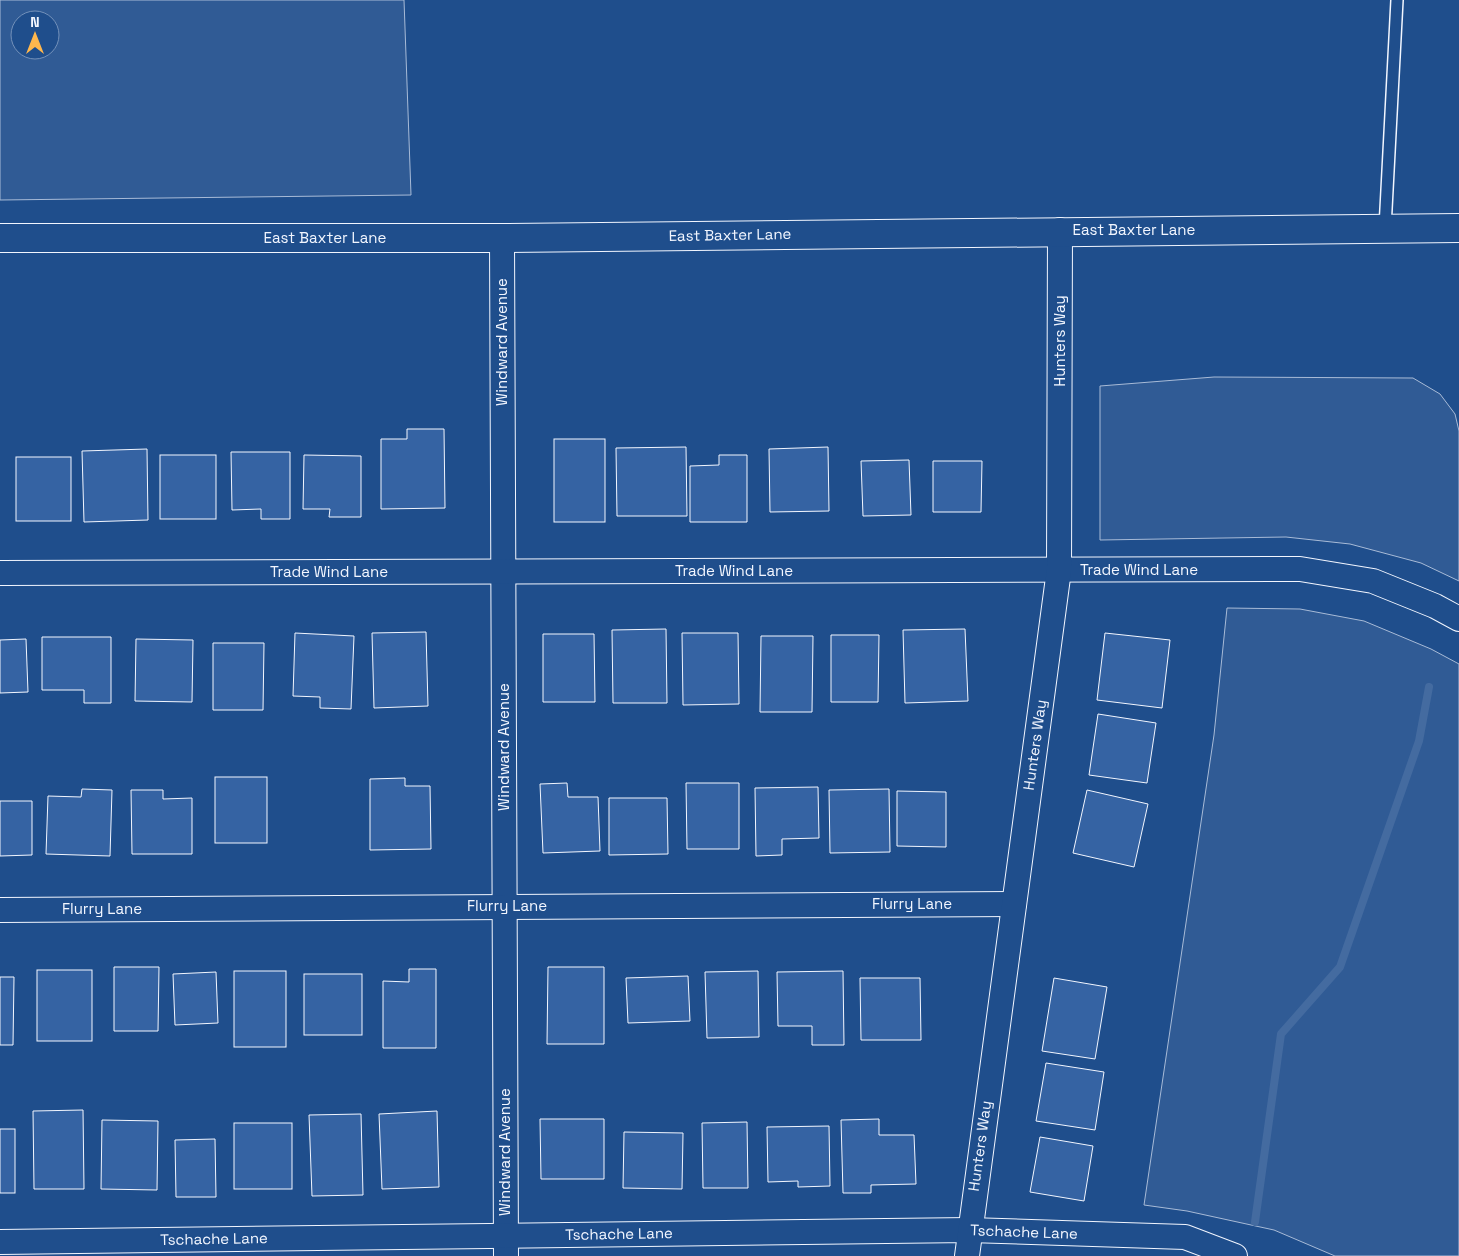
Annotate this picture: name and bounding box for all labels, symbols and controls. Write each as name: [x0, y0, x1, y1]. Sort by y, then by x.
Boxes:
north arrow: [10, 10, 60, 60]
text: N: [30, 13, 40, 31]
street label: East Baxter Lane: [1073, 220, 1196, 239]
street label: East Baxter Lane: [668, 224, 792, 245]
street label: East Baxter Lane: [264, 228, 387, 247]
street label: Windward Avenue: [492, 278, 511, 406]
street label: Hunters Way: [1050, 295, 1069, 387]
street label: Trade Wind Lane: [1080, 560, 1198, 579]
street label: Trade Wind Lane: [675, 561, 793, 580]
street label: Trade Wind Lane: [270, 562, 388, 581]
street label: Windward Avenue: [494, 683, 513, 811]
street label: Hunters Way: [1019, 698, 1050, 791]
street label: Flurry Lane: [872, 894, 952, 913]
street label: Flurry Lane: [467, 896, 547, 915]
street label: Flurry Lane: [62, 899, 142, 918]
street label: Windward Avenue: [495, 1088, 514, 1216]
street label: Hunters Way: [964, 1099, 995, 1192]
street label: Tschache Lane: [970, 1220, 1078, 1243]
street label: Tschache Lane: [565, 1223, 673, 1244]
street label: Tschache Lane: [160, 1228, 268, 1249]

